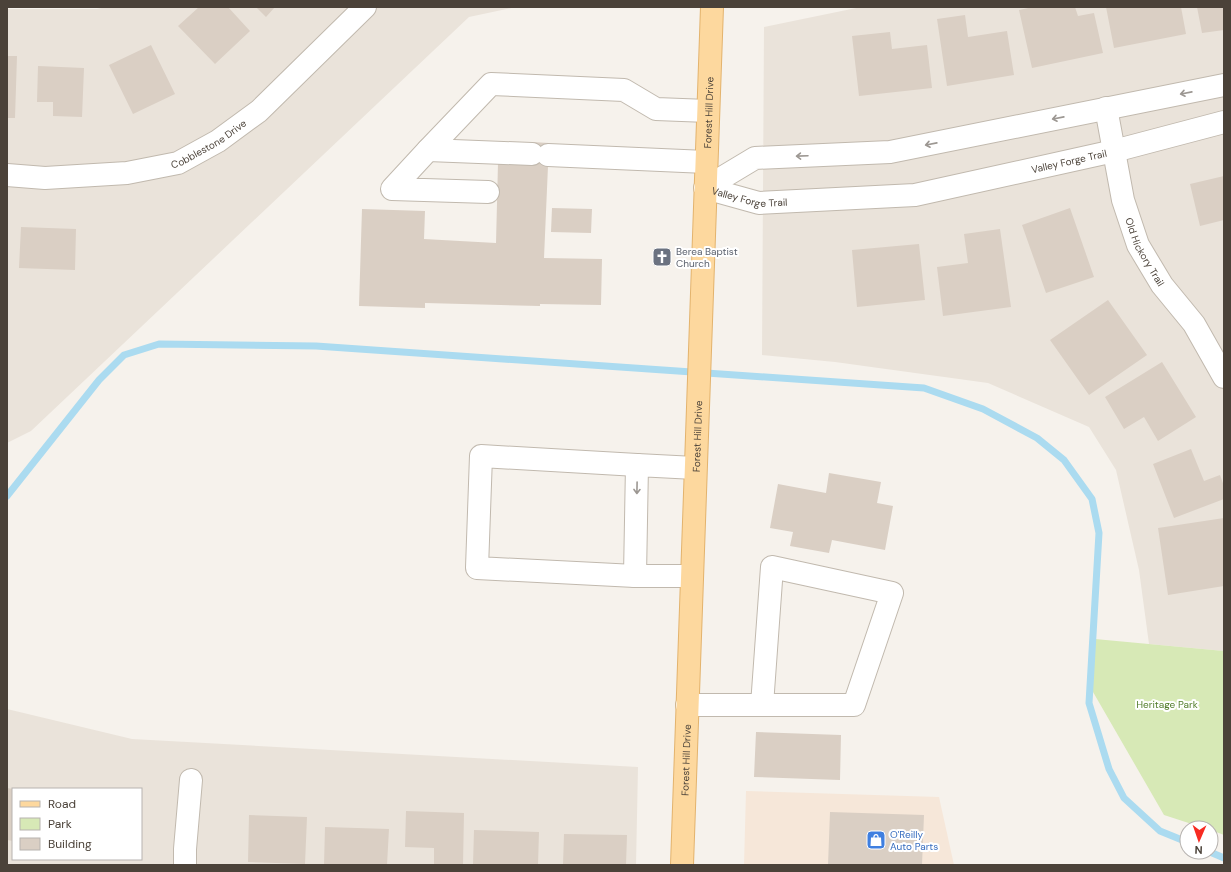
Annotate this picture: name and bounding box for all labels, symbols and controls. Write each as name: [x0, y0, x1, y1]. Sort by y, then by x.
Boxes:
street label: Forest Hill Drive: [701, 76, 717, 149]
one-way arrow: [1180, 89, 1193, 97]
one-way arrow: [1052, 115, 1065, 123]
street label: Cobblestone Drive: [170, 116, 249, 171]
one-way arrow: [925, 140, 938, 148]
street label: Valley Forge Trail: [1030, 147, 1108, 176]
one-way arrow: [796, 152, 809, 160]
street label: Valley Forge Trail: [710, 184, 788, 210]
street label: Old Hickory Trail: [1122, 216, 1167, 289]
place label: Berea Baptist Church: [676, 245, 738, 270]
church icon: Berea Baptist Church: [651, 246, 673, 268]
street label: Forest Hill Drive: [690, 400, 705, 472]
one-way arrow: [633, 481, 641, 494]
park label: Heritage Park: [1136, 698, 1198, 711]
street label: Forest Hill Drive: [678, 724, 694, 796]
legend: [12, 788, 142, 860]
text: Road: [48, 796, 76, 812]
text: Park: [48, 816, 72, 832]
north arrow: [1179, 820, 1219, 860]
place label: O'Reilly Auto Parts: [890, 828, 938, 853]
shop icon: O'Reilly Auto Parts: [865, 829, 887, 851]
text: Building: [48, 836, 92, 852]
text: N: [1194, 843, 1203, 857]

